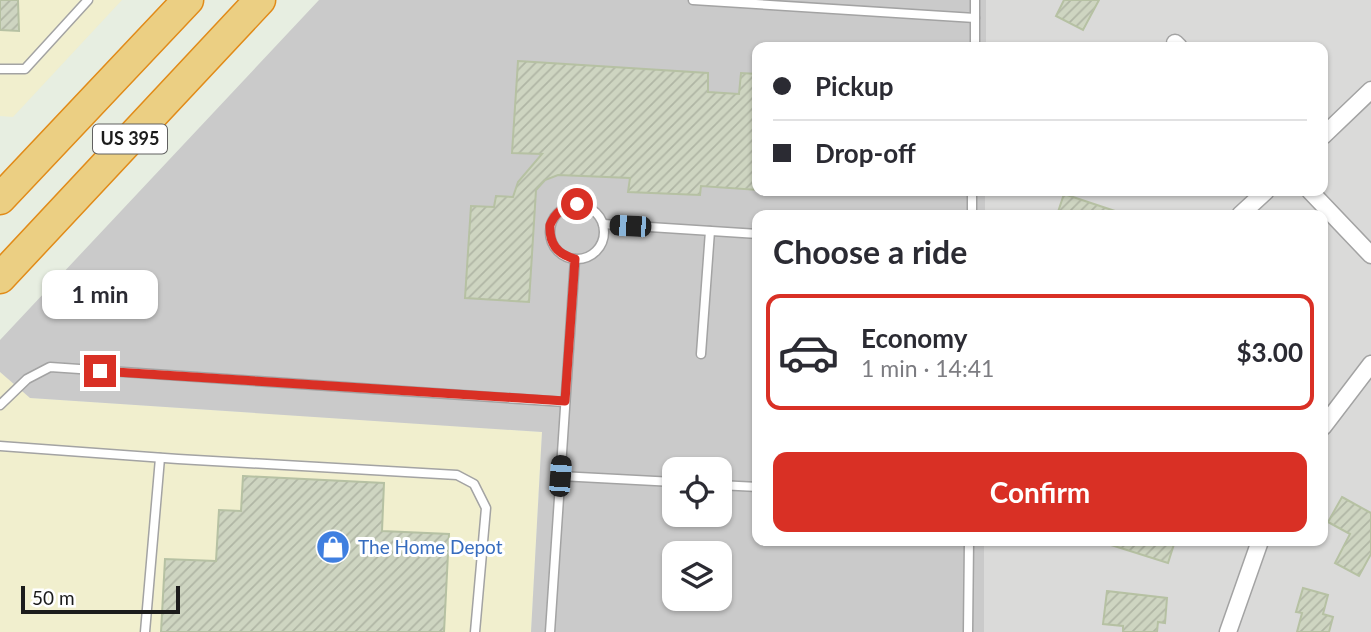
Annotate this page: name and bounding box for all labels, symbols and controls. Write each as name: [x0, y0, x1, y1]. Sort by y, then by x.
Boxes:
text: Pickup: [815, 70, 894, 102]
road number: US 395: [93, 124, 167, 154]
text: Drop-off: [815, 137, 916, 169]
route start: [561, 188, 593, 220]
car: [609, 214, 652, 238]
text: Choose a ride: [773, 232, 967, 271]
callout: 1 min: [42, 270, 158, 318]
text: 1 min: [71, 280, 129, 308]
icon: car: [777, 321, 840, 384]
text: Economy: [861, 322, 967, 354]
text: $3.00: [1237, 336, 1303, 368]
text: 1 min · 14:41: [861, 354, 994, 382]
route end: [84, 355, 116, 387]
button: Confirm: [773, 452, 1307, 532]
car: [549, 454, 572, 498]
map controls: [662, 457, 732, 611]
button: locate: [662, 457, 732, 527]
shop icon: The Home Depot: [314, 528, 352, 566]
place label: The Home Depot: [358, 535, 503, 558]
button: layers: [662, 541, 732, 611]
scale bar: [21, 583, 180, 615]
text: 50 m: [32, 586, 75, 609]

